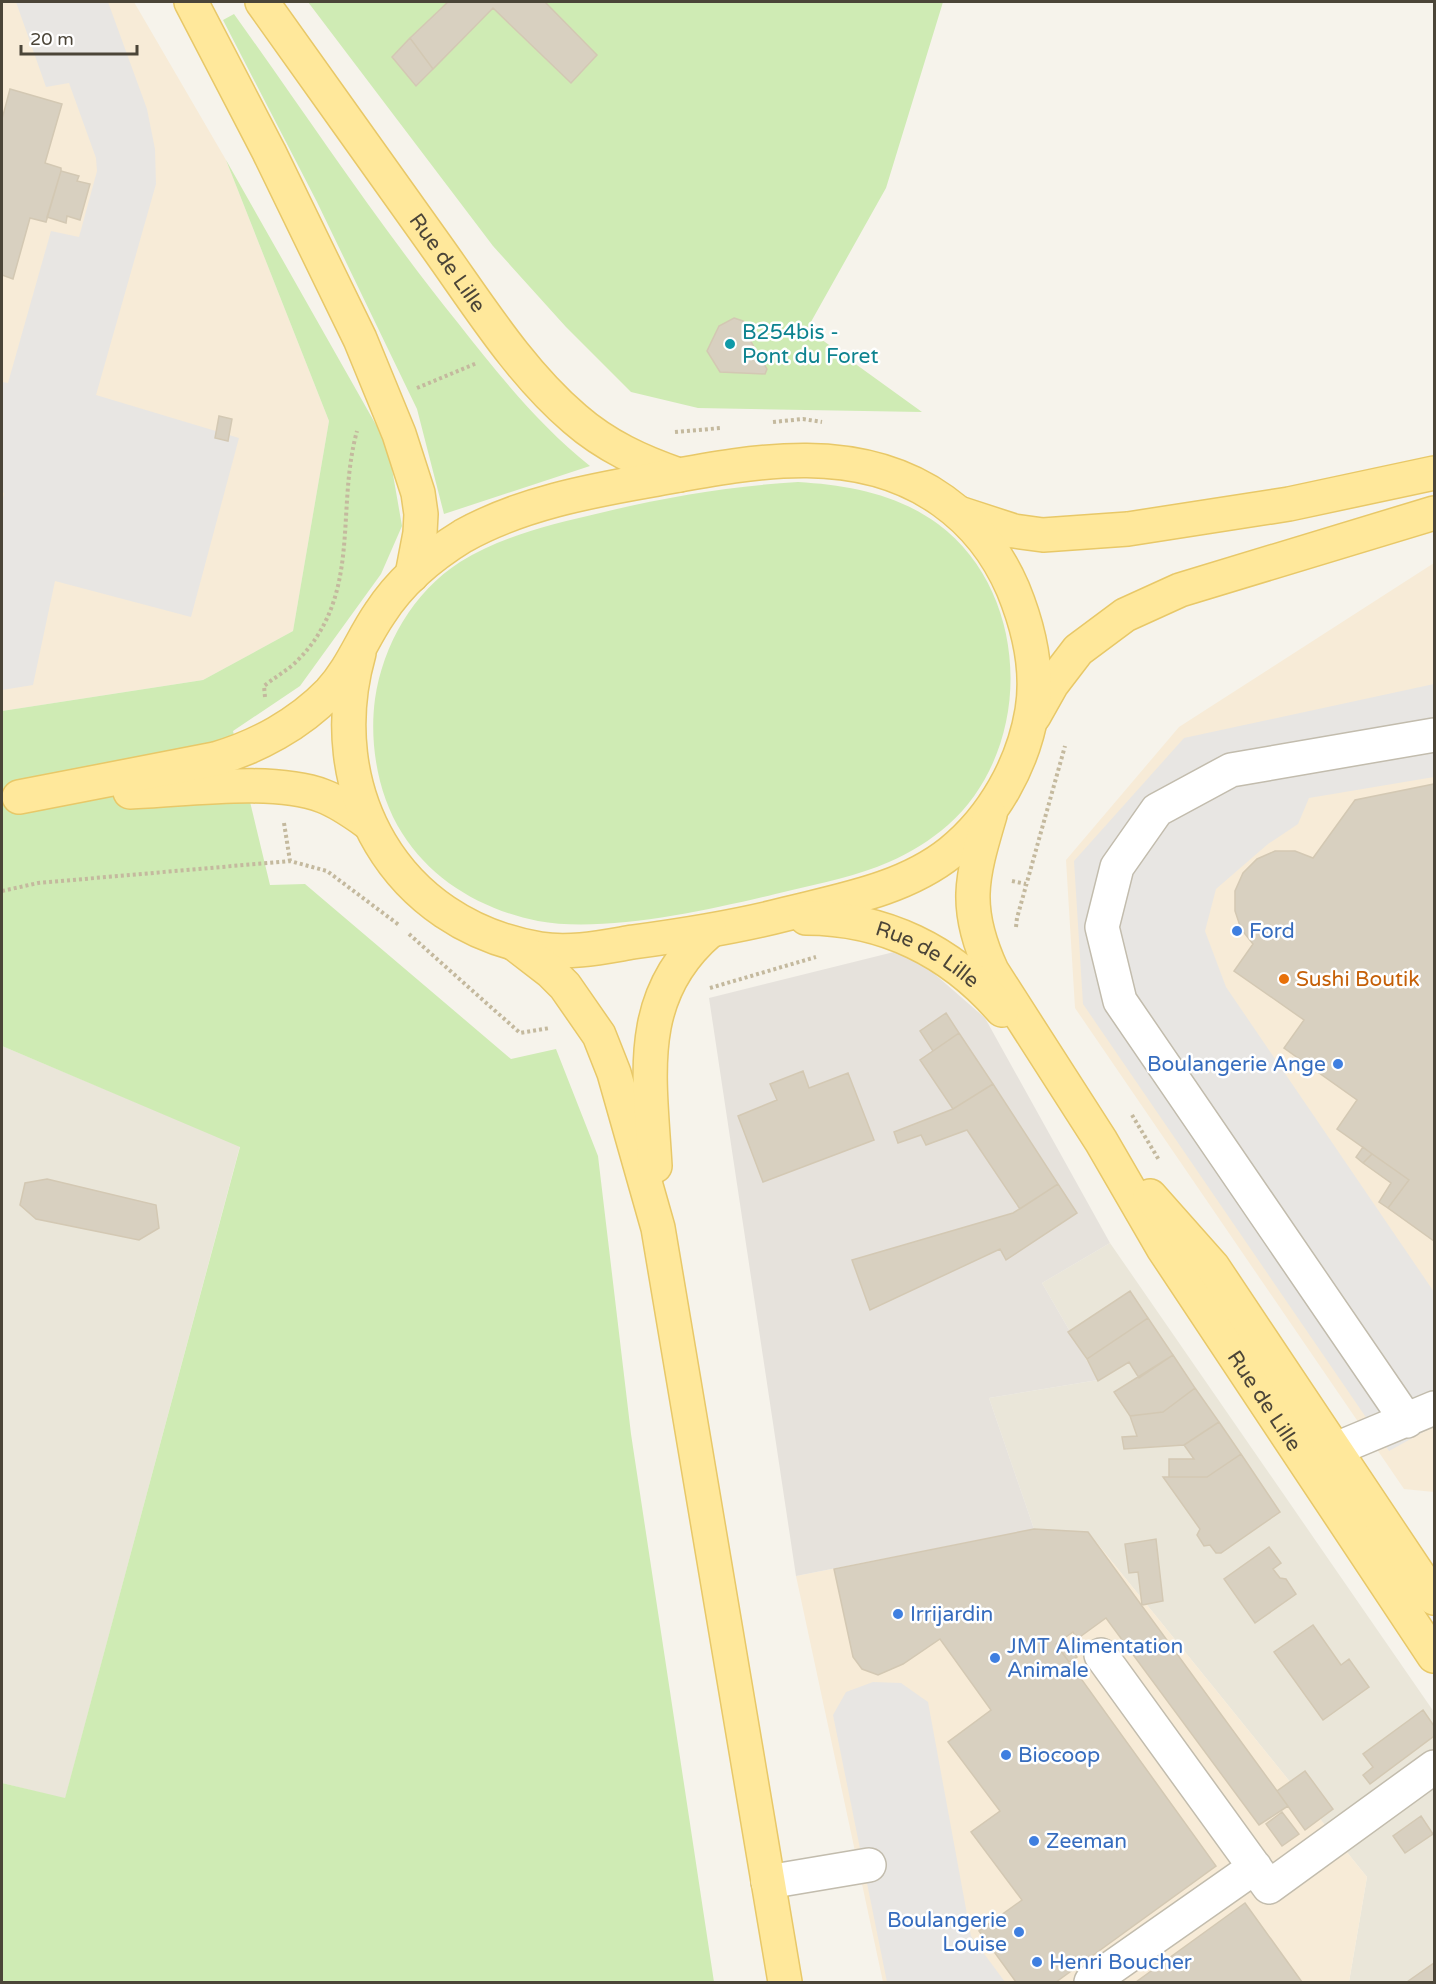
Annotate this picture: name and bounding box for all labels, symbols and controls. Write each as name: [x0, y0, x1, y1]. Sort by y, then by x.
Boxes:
scale bar: [21, 18, 136, 56]
text: 20 m: [30, 28, 74, 50]
street label: Rue de Lille: [404, 208, 491, 317]
place label: B254bis - Pont du Foret: [742, 320, 878, 369]
marker: B254bis - Pont du Foret: [723, 337, 737, 351]
street label: Rue de Lille: [873, 916, 984, 993]
place label: Ford: [1249, 919, 1295, 944]
marker: Ford: [1230, 924, 1244, 938]
place label: Sushi Boutik: [1296, 967, 1420, 992]
marker: Sushi Boutik: [1277, 972, 1291, 986]
place label: Boulangerie Ange: [1147, 1052, 1326, 1077]
marker: Boulangerie Ange: [1331, 1057, 1345, 1071]
street label: Rue de Lille: [1222, 1346, 1307, 1456]
place label: Irrijardin: [910, 1602, 993, 1627]
marker: Irrijardin: [891, 1607, 905, 1621]
place label: JMT Alimentation Animale: [1007, 1634, 1183, 1683]
marker: JMT Alimentation Animale: [988, 1651, 1002, 1665]
place label: Biocoop: [1018, 1743, 1100, 1768]
marker: Biocoop: [999, 1748, 1013, 1762]
place label: Zeeman: [1046, 1829, 1127, 1854]
marker: Zeeman: [1027, 1834, 1041, 1848]
place label: Boulangerie Louise: [887, 1908, 1007, 1957]
marker: Boulangerie Louise: [1012, 1925, 1026, 1939]
place label: Henri Boucher: [1049, 1950, 1192, 1975]
marker: Henri Boucher: [1030, 1955, 1044, 1969]

